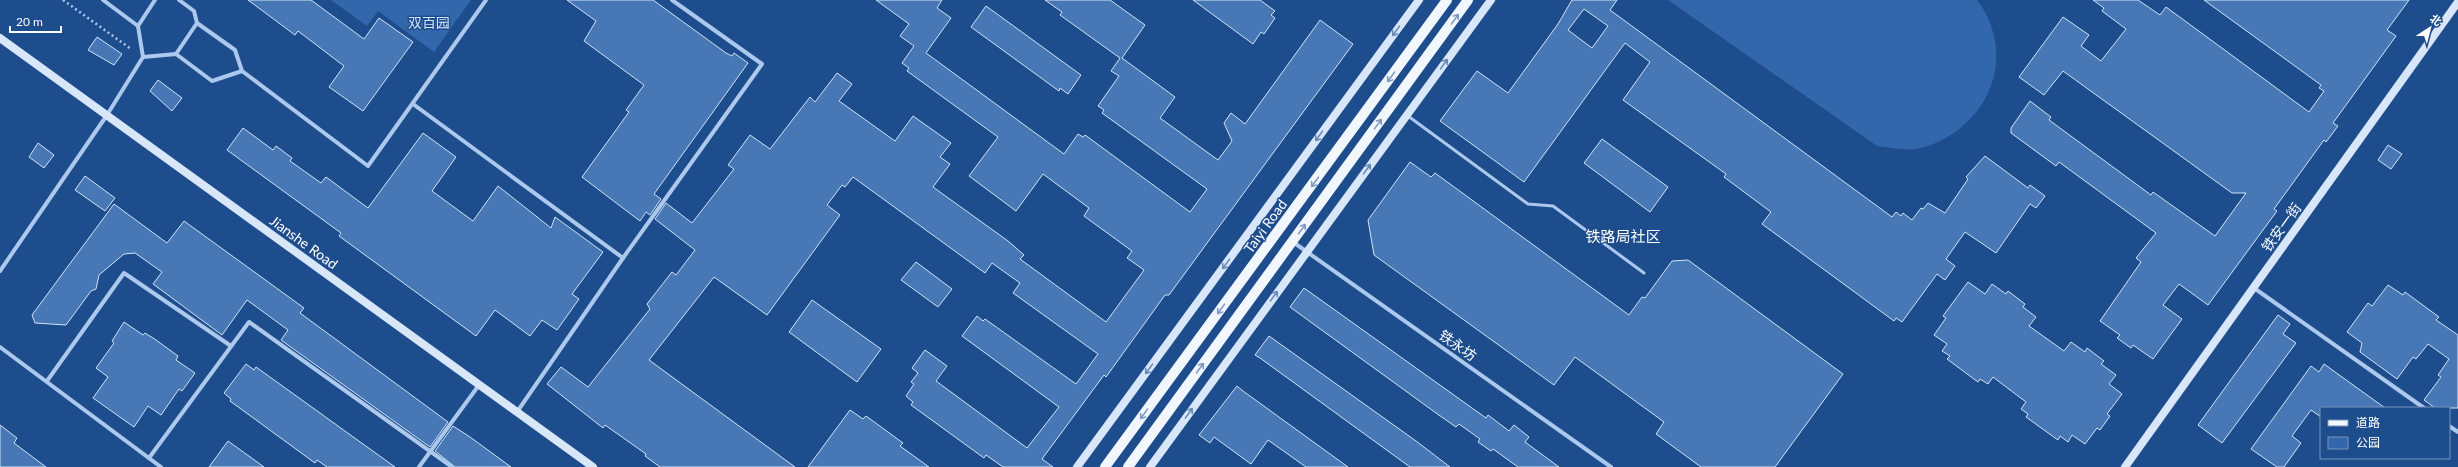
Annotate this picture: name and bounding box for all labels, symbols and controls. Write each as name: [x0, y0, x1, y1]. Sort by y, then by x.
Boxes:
scale bar: [10, 8, 61, 34]
north arrow: [2410, 8, 2450, 48]
text: 北: [2428, 11, 2444, 28]
one-way arrow: [1451, 13, 1459, 24]
text: 20 m: [16, 14, 43, 29]
park label: 双百园: [408, 14, 450, 31]
one-way arrow: [1392, 26, 1400, 37]
one-way arrow: [1440, 59, 1448, 70]
one-way arrow: [1387, 71, 1395, 82]
one-way arrow: [1374, 118, 1382, 129]
one-way arrow: [1315, 131, 1323, 142]
one-way arrow: [1363, 164, 1371, 175]
one-way arrow: [1311, 176, 1319, 187]
street label: Taiyi Road: [1240, 196, 1290, 256]
street label: 铁安一街: [2258, 199, 2304, 255]
street label: Jianshe Road: [267, 212, 341, 272]
one-way arrow: [1298, 224, 1306, 235]
district label: 铁路局社区: [1585, 227, 1661, 245]
one-way arrow: [1222, 258, 1230, 269]
one-way arrow: [1270, 291, 1278, 302]
one-way arrow: [1217, 304, 1225, 315]
street label: 铁永坊: [1436, 326, 1480, 364]
one-way arrow: [1196, 362, 1204, 373]
one-way arrow: [1145, 363, 1153, 374]
legend: [2320, 407, 2450, 459]
one-way arrow: [1140, 408, 1148, 419]
one-way arrow: [1185, 408, 1193, 419]
text: 道路: [2356, 415, 2380, 430]
text: 公园: [2356, 435, 2380, 450]

